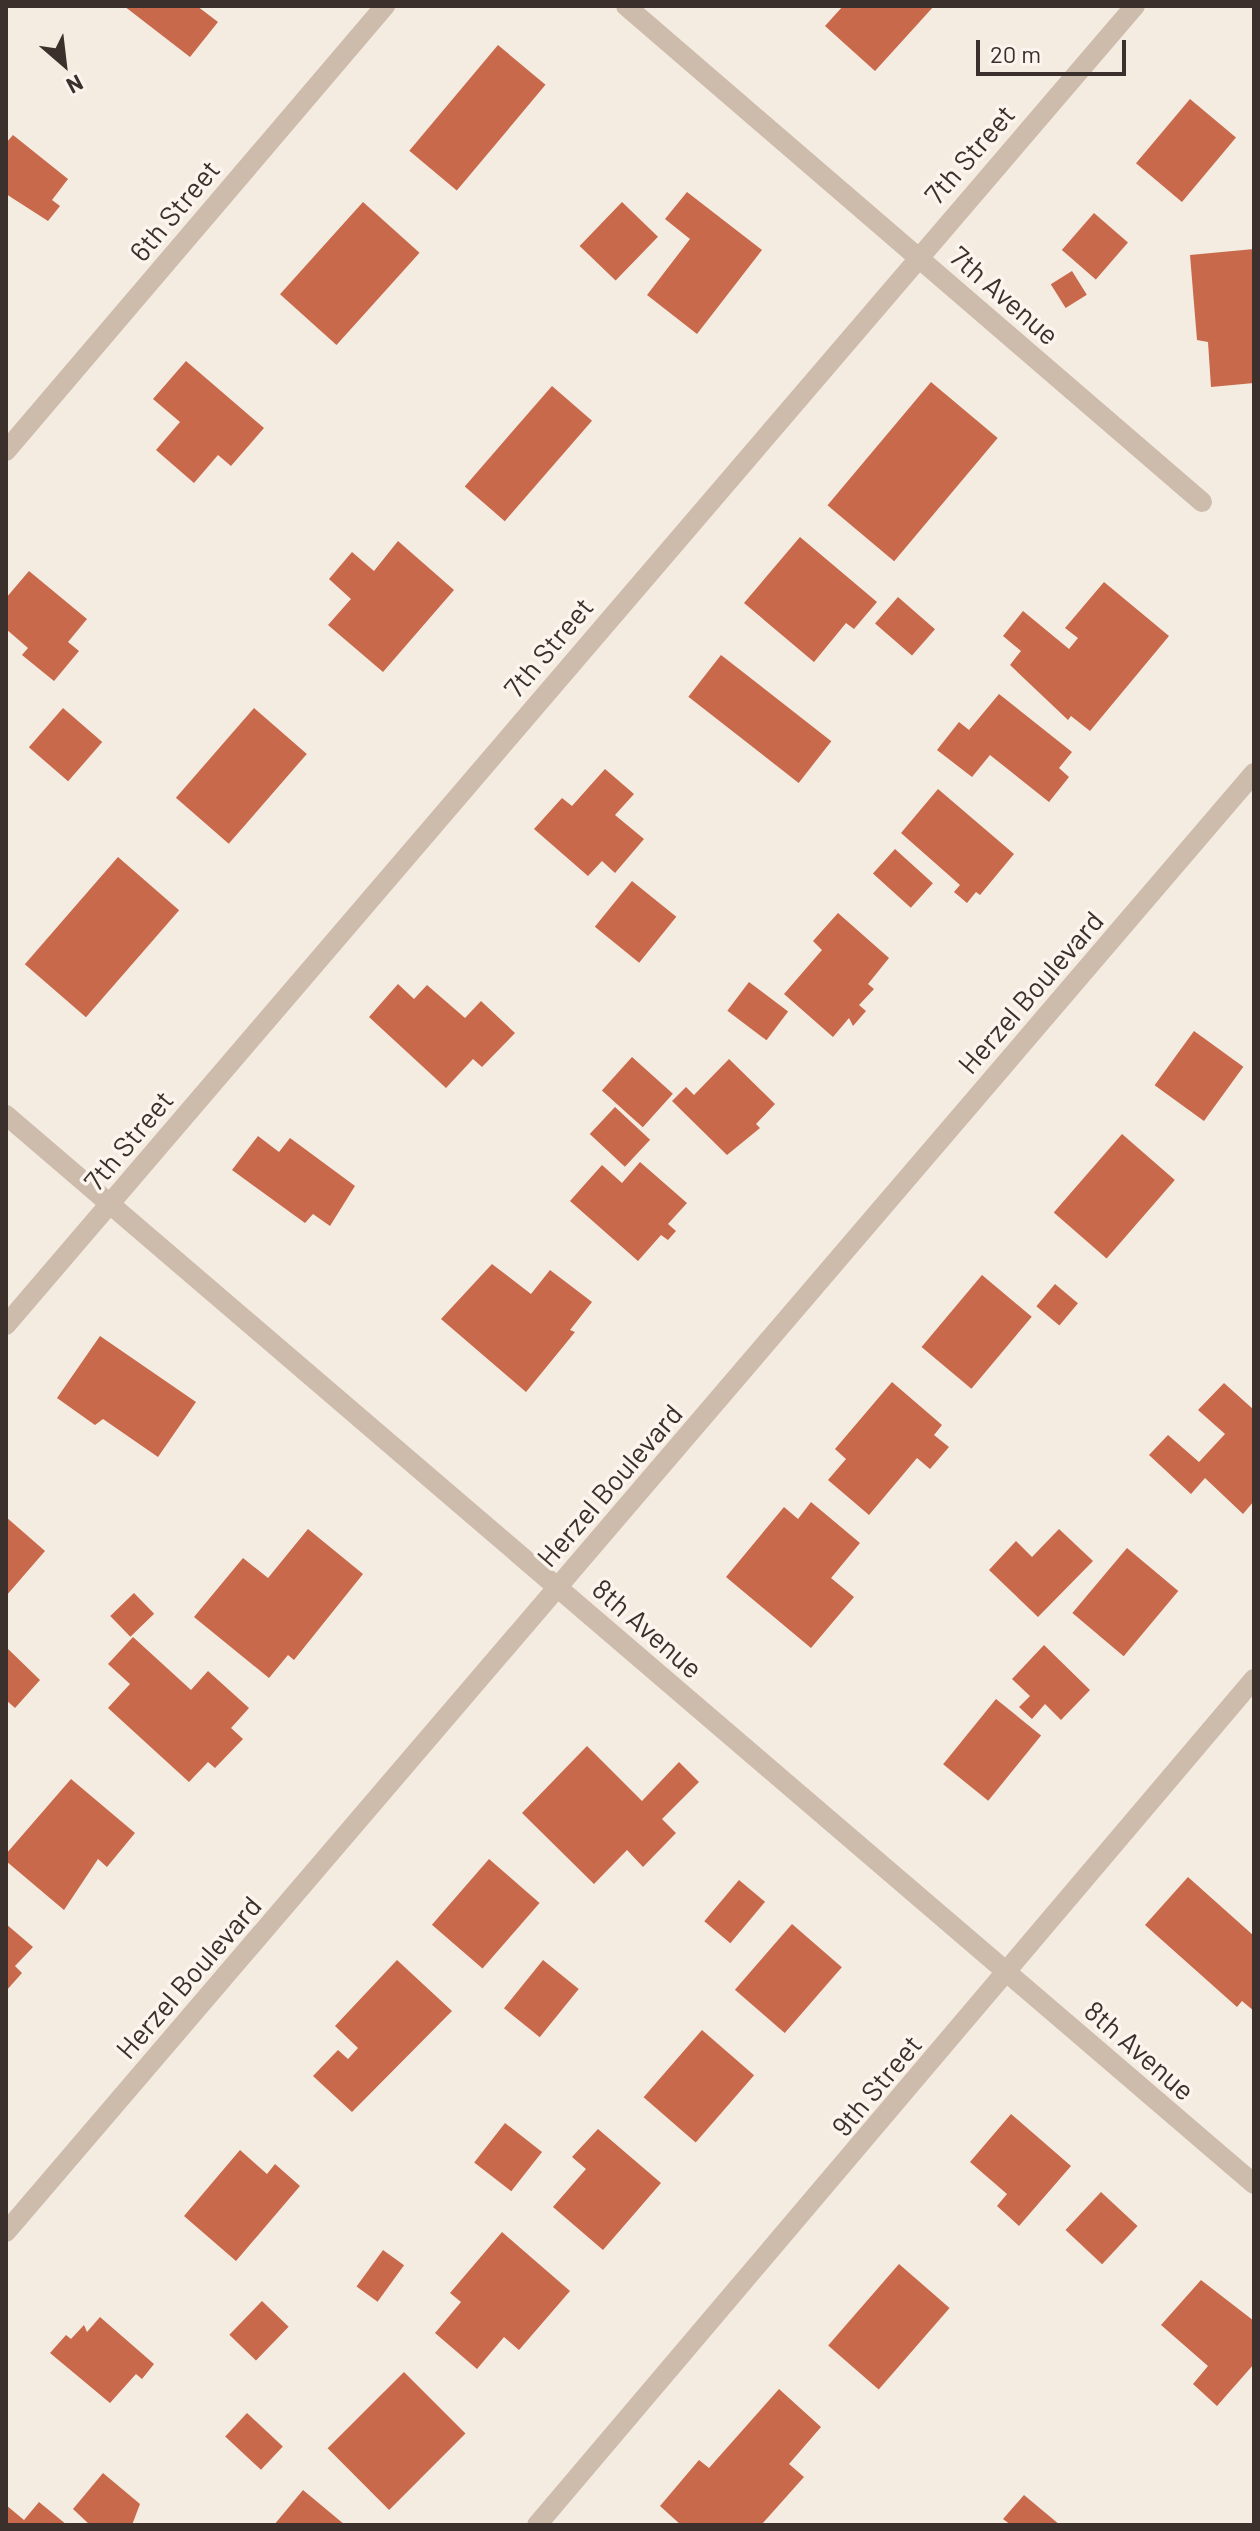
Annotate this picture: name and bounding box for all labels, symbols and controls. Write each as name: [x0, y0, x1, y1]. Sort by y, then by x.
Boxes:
north arrow: [24, 24, 104, 104]
scale bar: [980, 24, 1130, 74]
text: 20 m: [990, 39, 1041, 68]
text: N: [63, 70, 88, 100]
street label: 7th Street: [917, 97, 1021, 211]
street label: 6th Street: [122, 153, 226, 267]
street label: 7th Avenue: [944, 239, 1066, 351]
street label: 7th Street: [496, 590, 600, 704]
street label: Herzel Boulevard: [950, 904, 1110, 1080]
street label: 7th Street: [76, 1083, 180, 1197]
street label: Herzel Boulevard: [529, 1397, 689, 1573]
street label: 8th Avenue: [586, 1571, 710, 1685]
street label: Herzel Boulevard: [108, 1889, 268, 2065]
street label: 8th Avenue: [1078, 1993, 1202, 2107]
street label: 9th Street: [824, 2028, 928, 2142]

